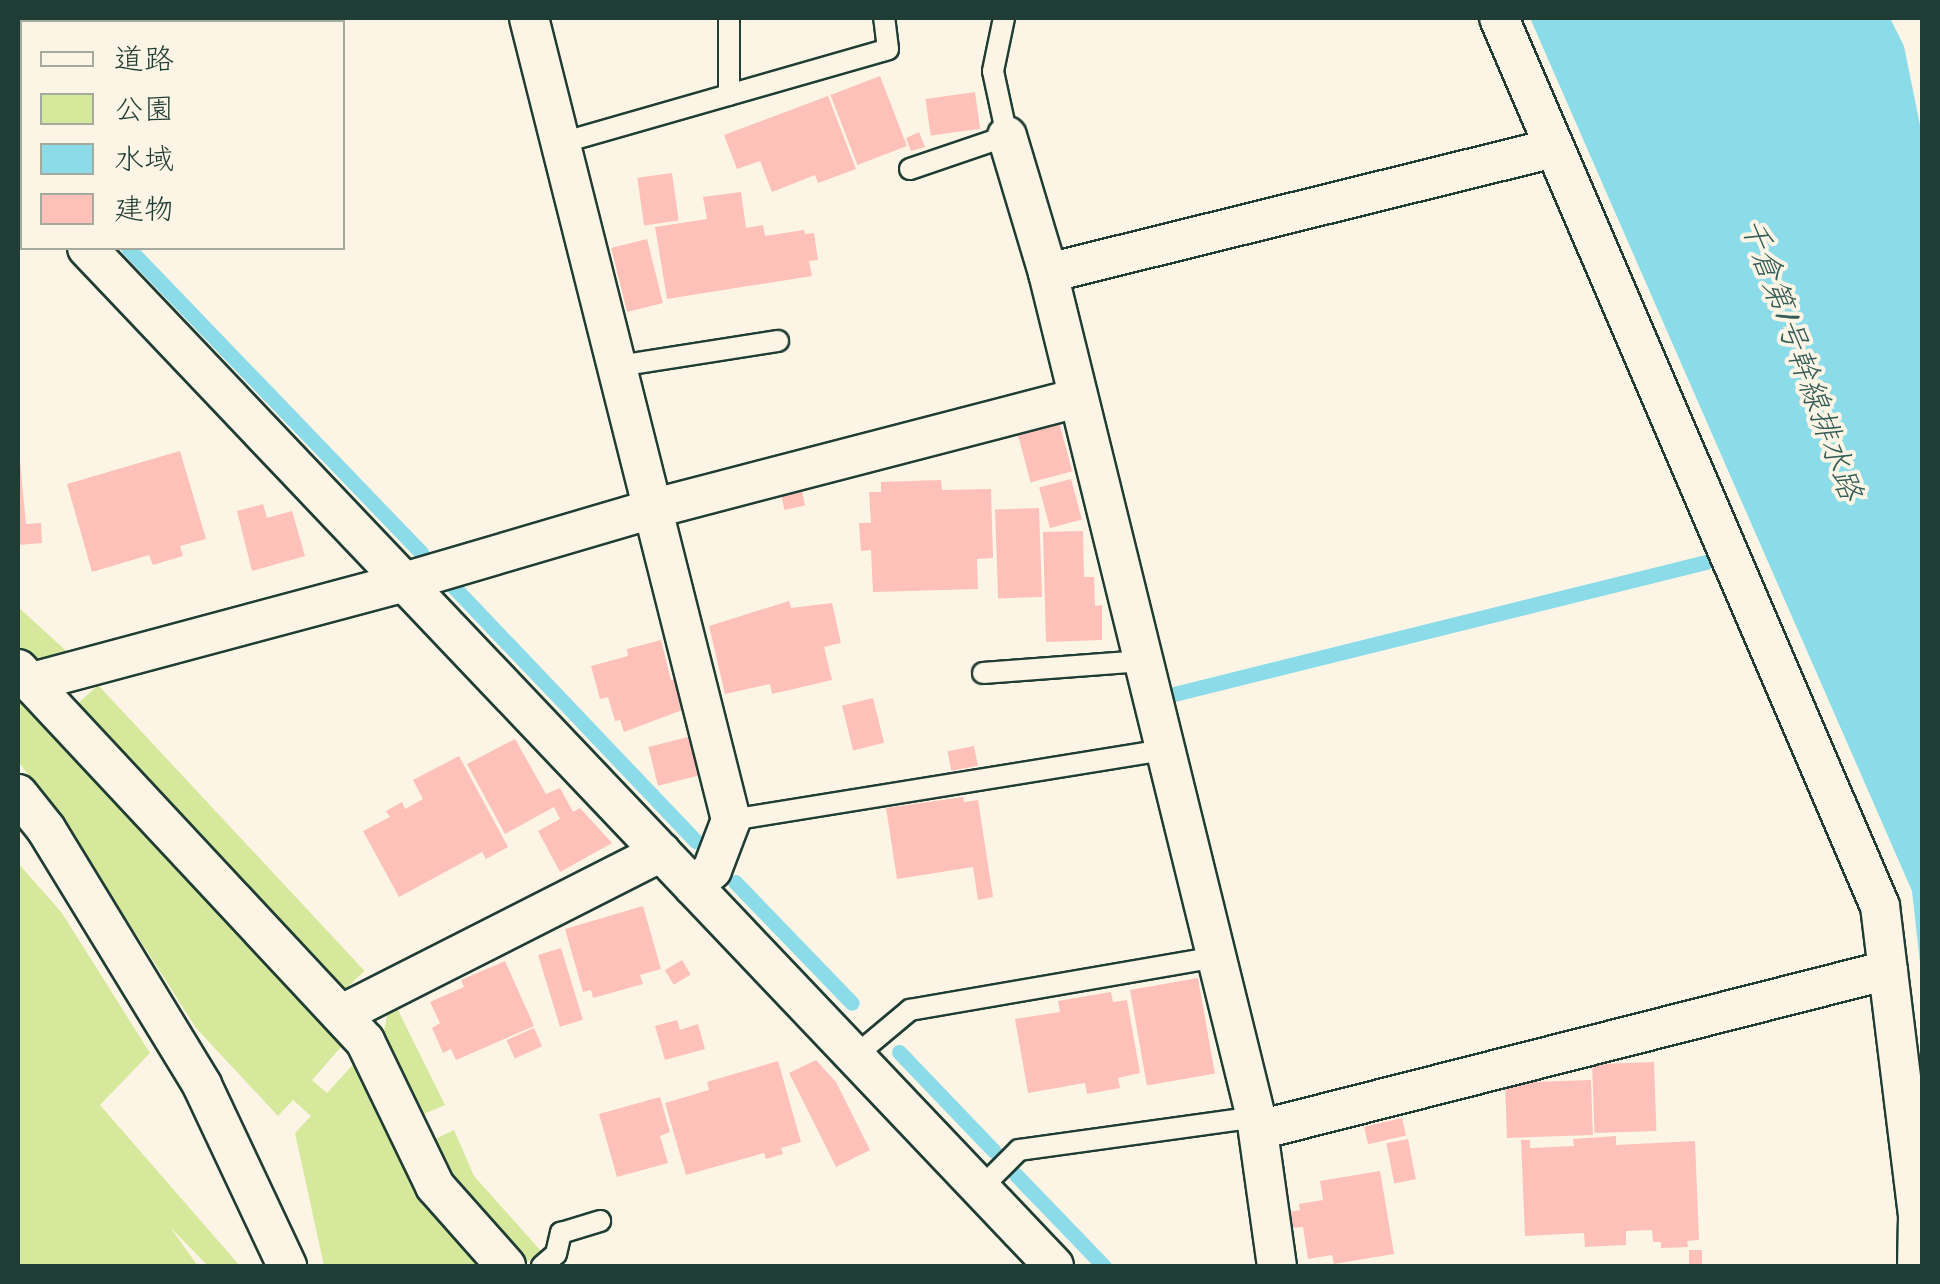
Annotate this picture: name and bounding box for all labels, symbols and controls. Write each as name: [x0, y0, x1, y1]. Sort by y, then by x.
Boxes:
legend: [20, 20, 345, 250]
text: 道路: [114, 37, 174, 85]
text: 公園: [114, 87, 174, 135]
text: 水域: [114, 137, 174, 185]
text: 建物: [114, 187, 174, 235]
water label: 千倉第1号幹線排水路: [1730, 213, 1868, 507]

